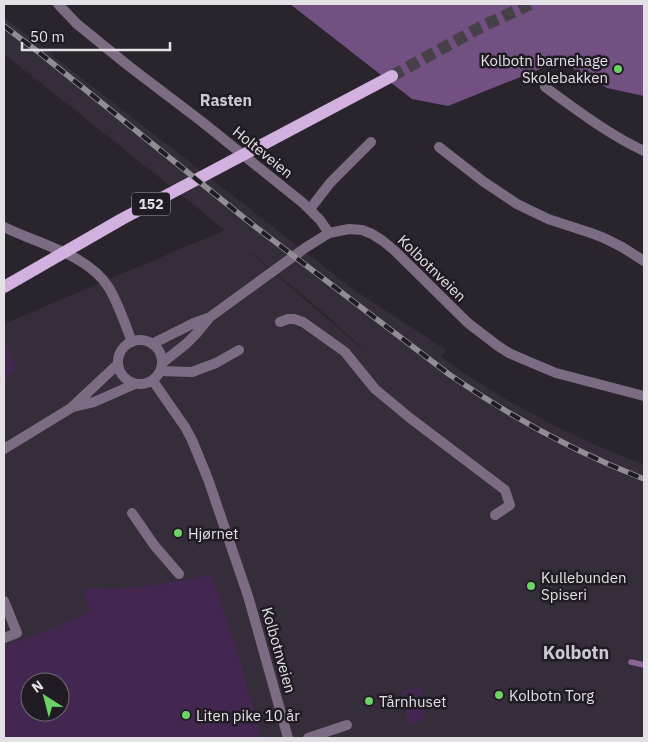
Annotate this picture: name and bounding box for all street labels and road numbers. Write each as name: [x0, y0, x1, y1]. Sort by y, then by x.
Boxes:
street label: Holteveien: [229, 122, 297, 182]
road number: 152: [132, 192, 170, 215]
street label: Kolbotnveien: [394, 230, 470, 306]
street label: Kolbotnveien: [258, 605, 300, 695]

